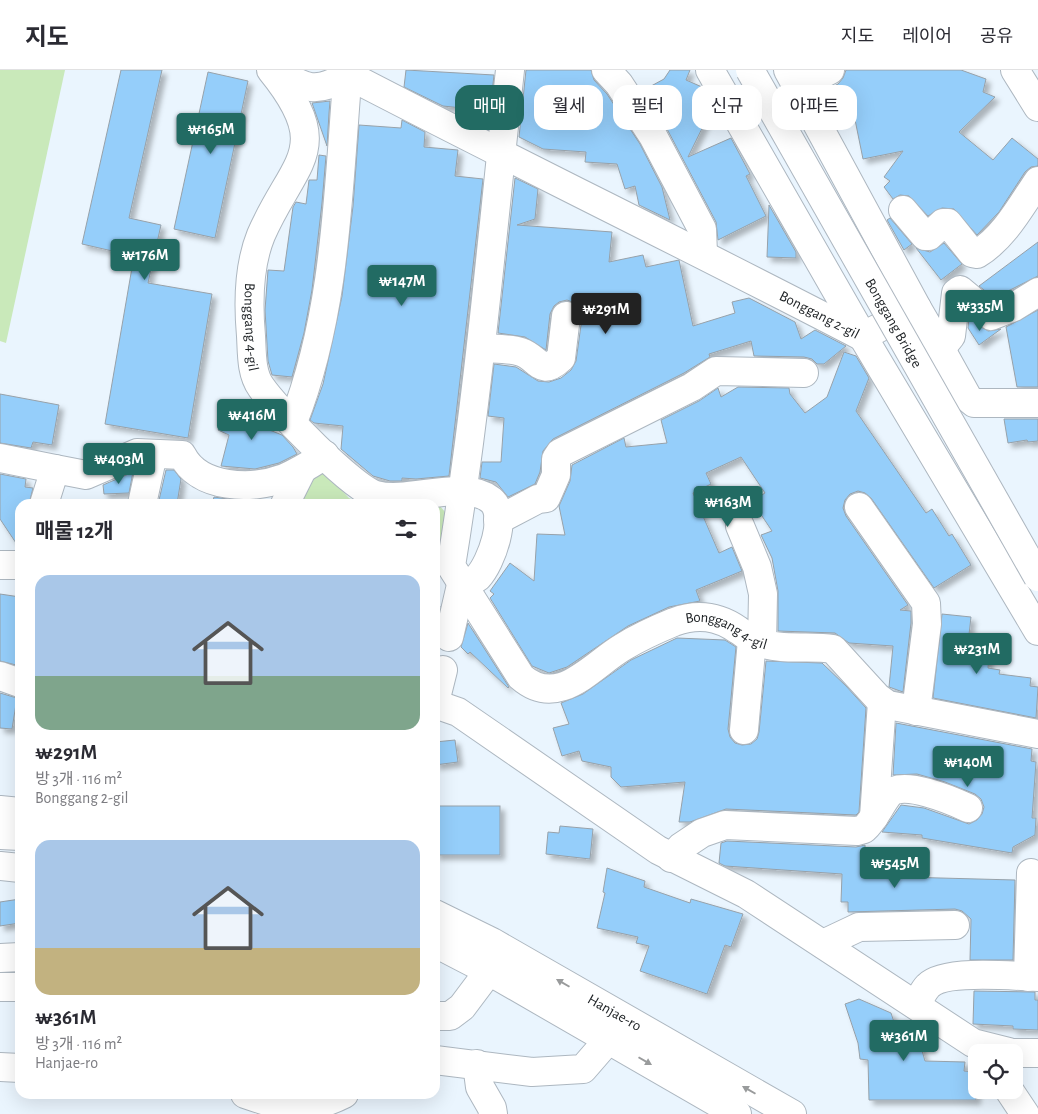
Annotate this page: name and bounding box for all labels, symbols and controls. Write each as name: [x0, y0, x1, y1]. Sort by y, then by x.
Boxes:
text: 지도: [25, 26, 69, 50]
text: 지도: [841, 28, 874, 46]
text: 레이어: [902, 28, 952, 46]
text: 공유: [980, 28, 1013, 46]
chip: 매매: [455, 85, 524, 130]
chip: 월세: [534, 85, 603, 130]
chip: 필터: [613, 85, 682, 130]
chip: 신규: [692, 85, 762, 130]
chip: 아파트: [772, 85, 857, 130]
pin: ₩165M: [176, 112, 246, 155]
text: ₩165M: [188, 121, 234, 137]
pin: ₩176M: [110, 238, 180, 281]
text: ₩176M: [122, 247, 168, 263]
pin: ₩147M: [367, 264, 437, 307]
text: ₩147M: [378, 273, 426, 289]
street label: Bonggang Bridge: [862, 276, 925, 370]
street label: Bonggang 4-gil: [242, 282, 261, 372]
street label: Bonggang 2-gil: [777, 288, 862, 341]
pin: ₩335M: [945, 290, 1015, 332]
pin: ₩291M: [571, 292, 641, 335]
text: ₩335M: [956, 298, 1004, 314]
text: ₩291M: [582, 301, 630, 317]
pin: ₩416M: [217, 398, 287, 441]
text: ₩416M: [228, 407, 276, 423]
pin: ₩403M: [84, 442, 154, 485]
text: ₩403M: [94, 451, 144, 467]
pin: ₩163M: [693, 486, 763, 528]
text: ₩163M: [705, 494, 751, 510]
icon: filters: [392, 515, 420, 543]
text: 매물 12개: [35, 521, 114, 542]
icon: home: [183, 608, 273, 698]
street label: Bonggang 4-gil: [684, 609, 769, 652]
pin: ₩231M: [942, 632, 1012, 675]
text: ₩231M: [954, 641, 1000, 657]
text: ₩291M: [35, 742, 97, 763]
pin: ₩140M: [933, 746, 1003, 788]
text: ₩140M: [944, 754, 992, 770]
text: 방 3개 · 116 m²: [35, 771, 122, 787]
text: Bonggang 2-gil: [35, 790, 129, 806]
pin: ₩545M: [860, 846, 930, 889]
text: ₩545M: [871, 855, 919, 871]
icon: home: [183, 873, 273, 963]
one-way arrow: [555, 979, 570, 987]
street label: Hanjae-ro: [585, 991, 644, 1034]
text: ₩361M: [35, 1007, 97, 1028]
pin: ₩361M: [869, 1020, 939, 1062]
text: ₩361M: [881, 1028, 927, 1044]
text: 방 3개 · 116 m²: [35, 1036, 122, 1052]
map controls: [968, 1044, 1023, 1099]
button: locate: [968, 1044, 1023, 1099]
text: Hanjae-ro: [35, 1055, 98, 1071]
one-way arrow: [639, 1056, 652, 1065]
one-way arrow: [743, 1085, 756, 1094]

